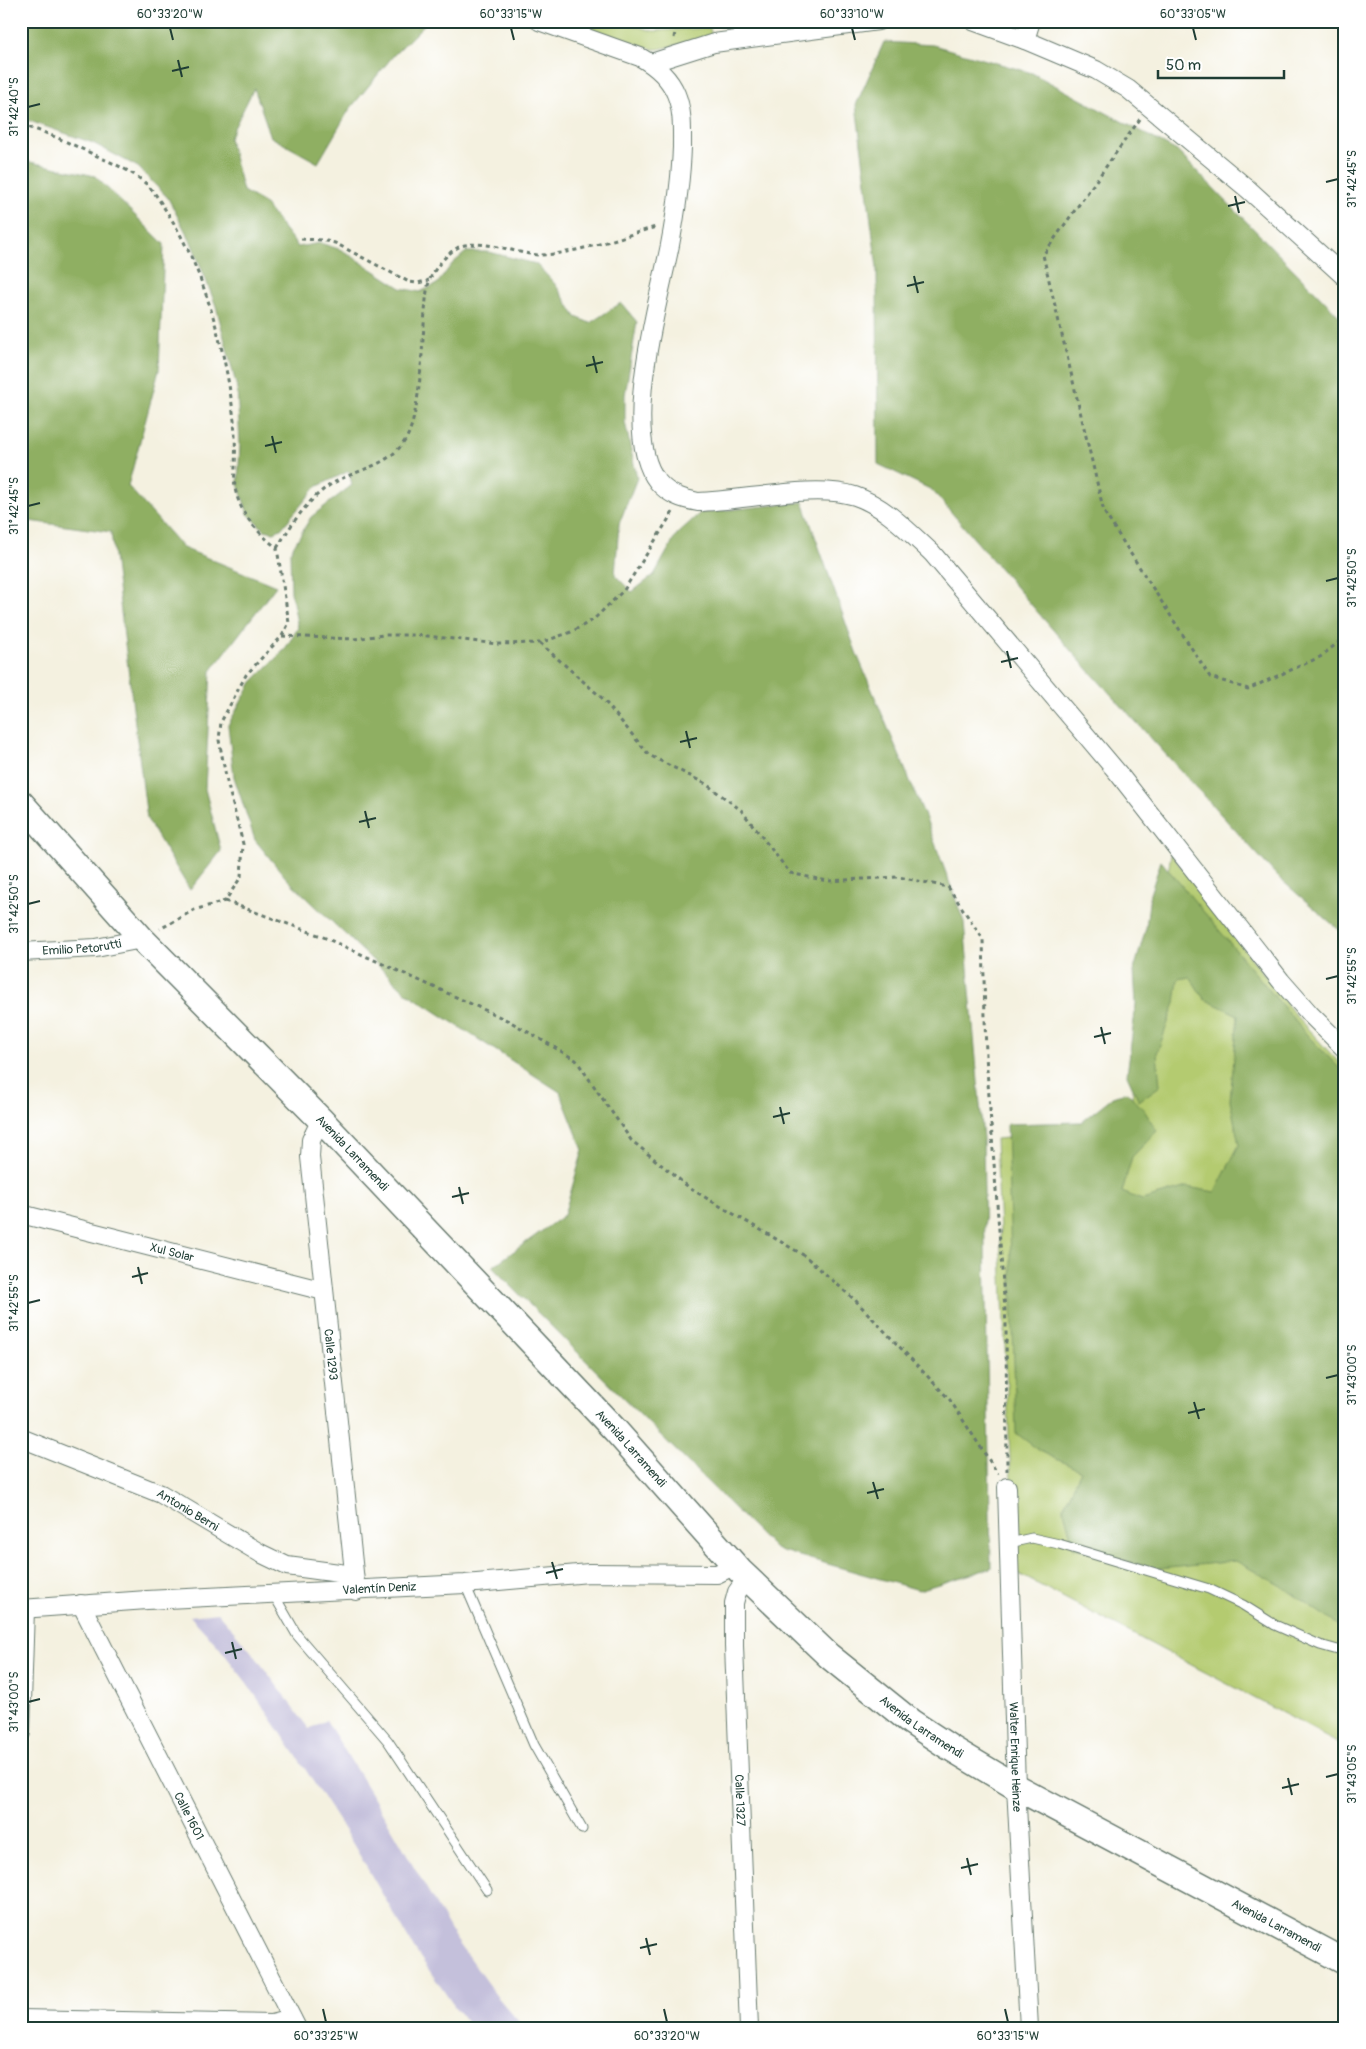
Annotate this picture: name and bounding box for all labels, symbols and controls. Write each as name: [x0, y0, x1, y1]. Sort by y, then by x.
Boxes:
text: 60°33'20"W: [137, 7, 203, 22]
text: 60°33'15"W: [480, 7, 542, 22]
text: 60°33'10"W: [820, 7, 884, 22]
text: 60°33'05"W: [1160, 7, 1226, 22]
scale bar: [1158, 48, 1285, 80]
text: 50 m: [1166, 56, 1201, 75]
text: 31°42'40"S: [7, 77, 22, 137]
text: 31°42'45"S: [1345, 150, 1360, 208]
text: 31°42'45"S: [7, 477, 22, 535]
text: 31°42'50"S: [1345, 548, 1360, 608]
text: 31°42'50"S: [7, 874, 22, 934]
street label: Emilio Petorutti: [42, 936, 123, 959]
text: 31°42'55"S: [1345, 947, 1360, 1005]
street label: Avenida Larramendi: [312, 1112, 391, 1194]
street label: Xul Solar: [149, 1240, 196, 1266]
text: 31°42'55"S: [7, 1274, 22, 1332]
street label: Calle 1293: [320, 1328, 341, 1381]
text: 31°43'00"S: [1345, 1345, 1360, 1405]
street label: Avenida Larramendi: [592, 1407, 669, 1490]
street label: Antonio Berni: [154, 1486, 221, 1535]
street label: Valentín Deniz: [342, 1579, 417, 1598]
text: 31°43'00"S: [7, 1672, 22, 1732]
street label: Avenida Larramendi: [876, 1693, 966, 1762]
street label: Walter Enrique Heinze: [1005, 1702, 1024, 1812]
text: 31°43'05"S: [1345, 1744, 1360, 1804]
street label: Calle 1327: [731, 1774, 748, 1827]
street label: Calle 1601: [170, 1790, 207, 1843]
street label: Avenida Larramendi: [1229, 1896, 1323, 1956]
text: 60°33'25"W: [294, 2029, 358, 2044]
text: 60°33'20"W: [634, 2029, 700, 2044]
text: 60°33'15"W: [977, 2029, 1039, 2044]

